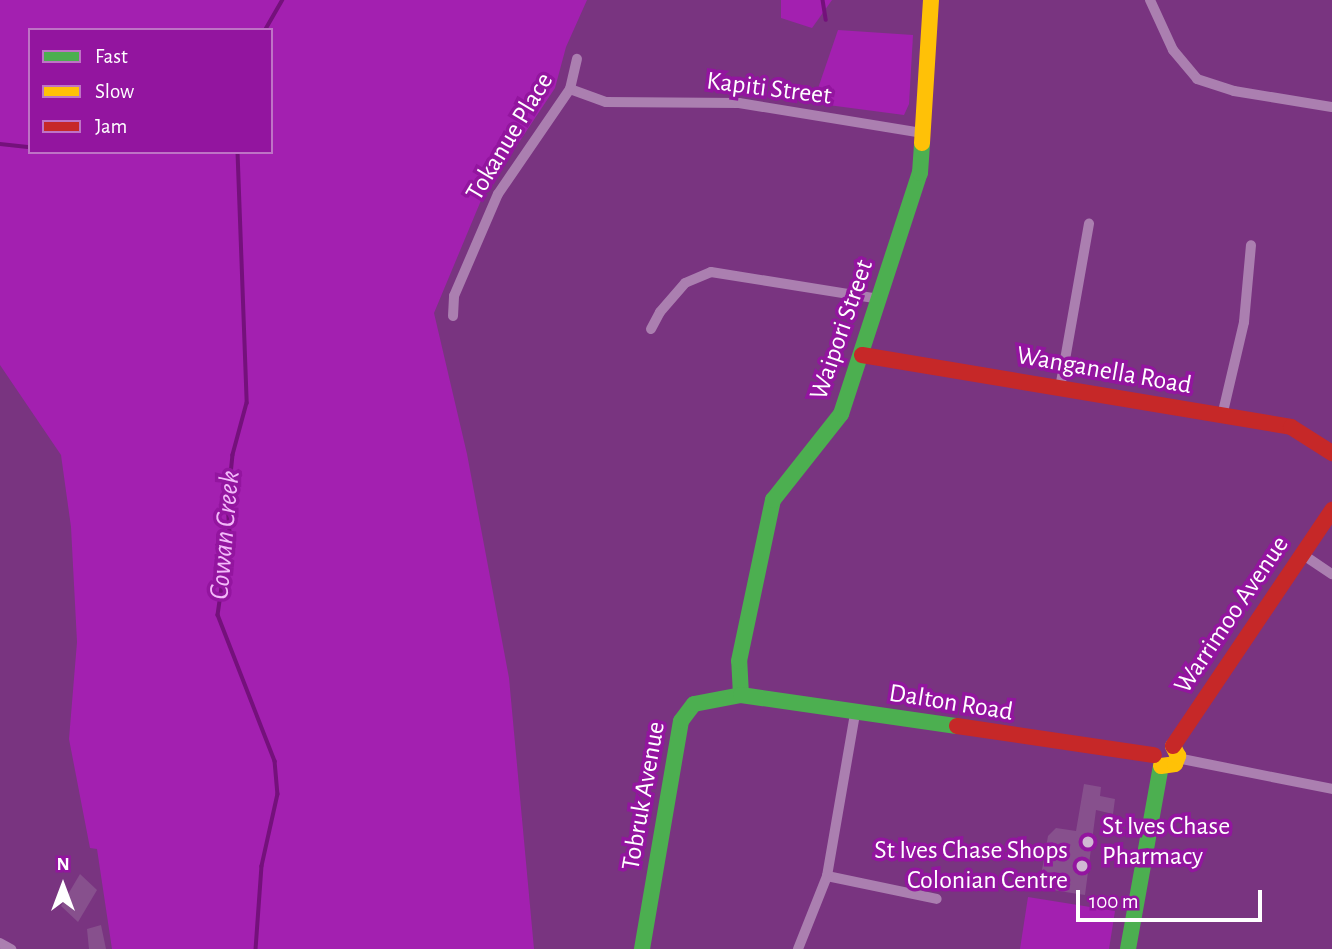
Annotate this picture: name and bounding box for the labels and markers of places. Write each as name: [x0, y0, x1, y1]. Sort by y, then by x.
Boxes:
place label: St Ives Chase Pharmacy: [1102, 811, 1230, 872]
marker: St Ives Chase Pharmacy: [1080, 834, 1096, 850]
place label: St Ives Chase Shops Colonian Centre: [874, 835, 1068, 896]
marker: St Ives Chase Shops Colonian Centre: [1074, 858, 1090, 874]

